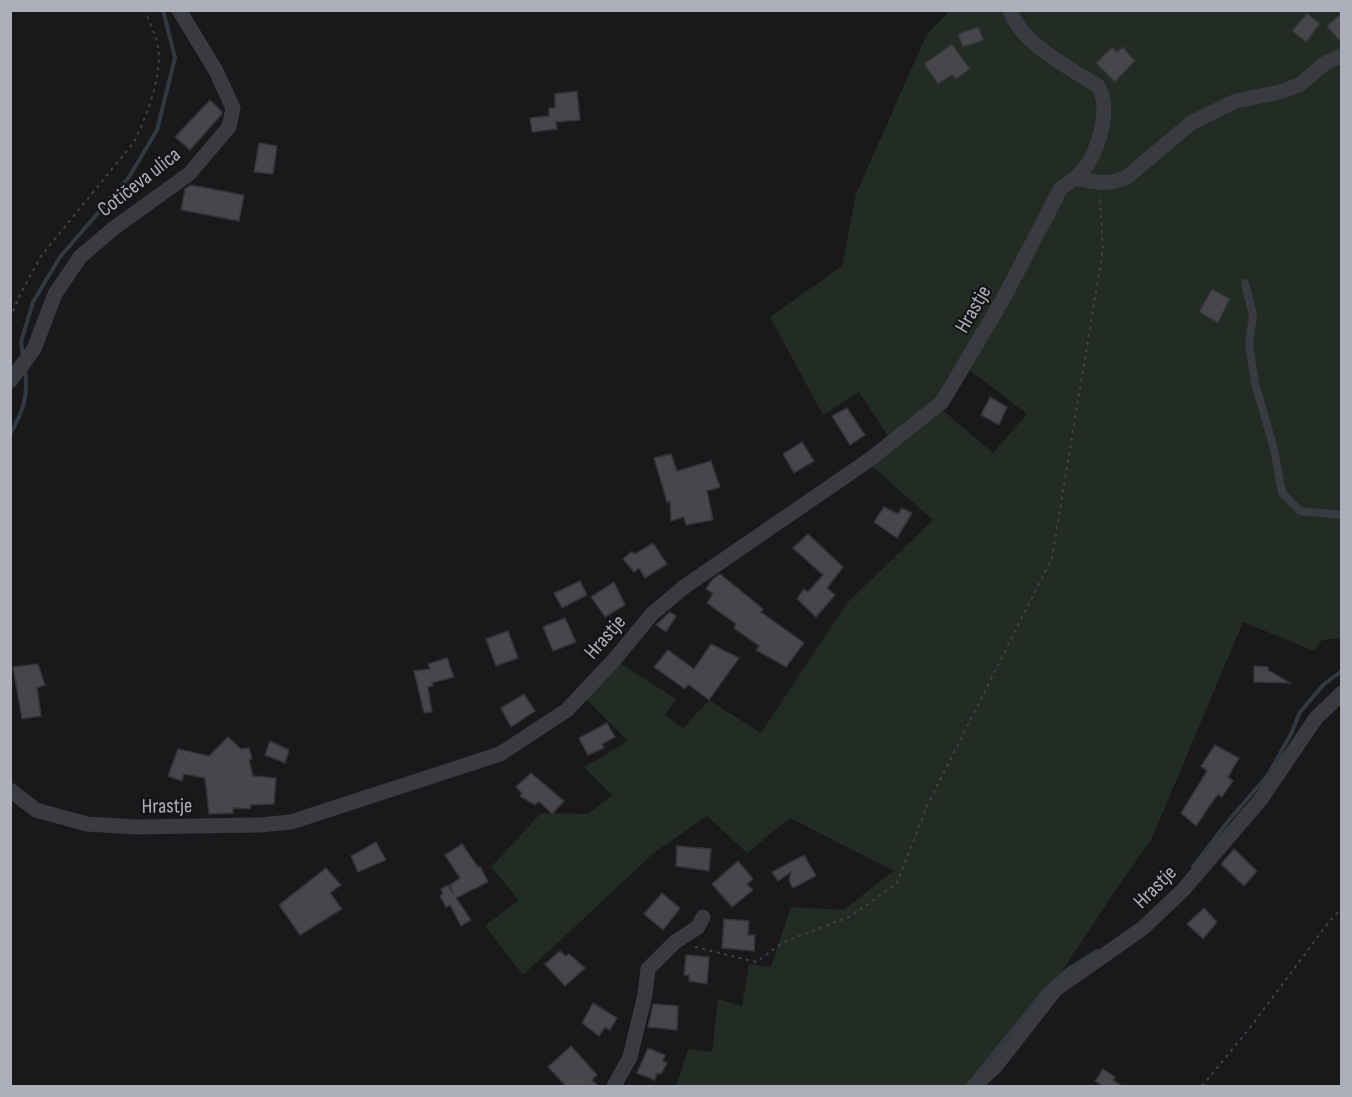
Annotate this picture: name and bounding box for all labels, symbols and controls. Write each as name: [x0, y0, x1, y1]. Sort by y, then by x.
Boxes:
street label: Cotičeva ulica: [93, 142, 185, 222]
street label: Hrastje: [950, 281, 996, 337]
street label: Hrastje: [579, 610, 631, 664]
street label: Hrastje: [141, 793, 193, 819]
street label: Hrastje: [1128, 860, 1182, 914]

